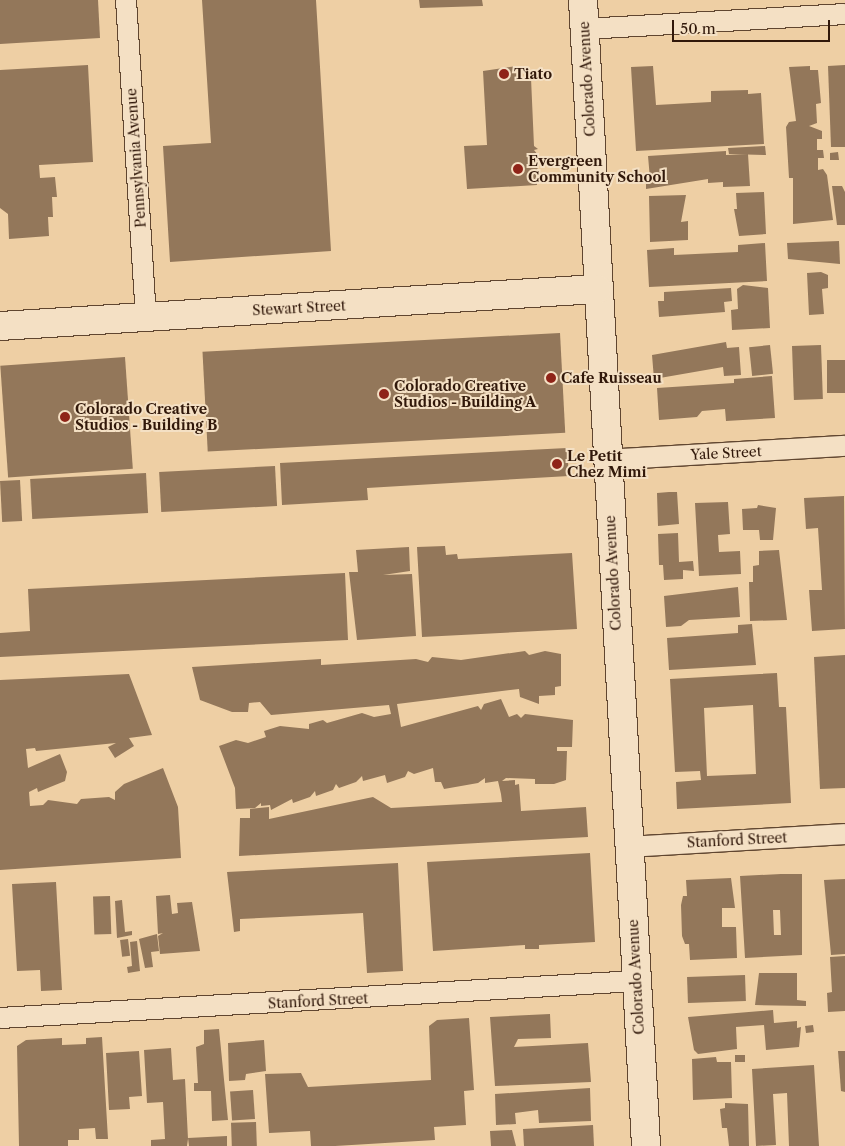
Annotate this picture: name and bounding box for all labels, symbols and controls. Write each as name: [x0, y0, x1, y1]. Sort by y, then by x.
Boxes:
scale bar: [675, 10, 832, 42]
text: 50 m: [680, 19, 716, 38]
street label: Colorado Avenue: [576, 21, 598, 137]
place label: Tiato: [514, 66, 552, 82]
marker: Tiato: [498, 68, 510, 80]
street label: Pennsylvania Avenue: [123, 87, 149, 229]
place label: Evergreen Community School: [528, 153, 667, 186]
marker: Evergreen Community School: [512, 163, 524, 175]
street label: Stewart Street: [252, 297, 346, 319]
place label: Cafe Ruisseau: [561, 370, 662, 386]
marker: Cafe Ruisseau: [545, 372, 557, 384]
place label: Colorado Creative Studios - Building A: [394, 378, 537, 411]
marker: Colorado Creative Studios - Building A: [378, 388, 390, 400]
place label: Colorado Creative Studios - Building B: [75, 401, 217, 434]
marker: Colorado Creative Studios - Building B: [59, 411, 71, 423]
street label: Yale Street: [690, 443, 762, 463]
place label: Le Petit Chez Mimi: [567, 448, 646, 481]
marker: Le Petit Chez Mimi: [551, 458, 563, 470]
street label: Colorado Avenue: [602, 515, 624, 631]
street label: Stanford Street: [686, 829, 788, 851]
street label: Colorado Avenue: [625, 919, 647, 1035]
street label: Stanford Street: [267, 990, 369, 1012]

